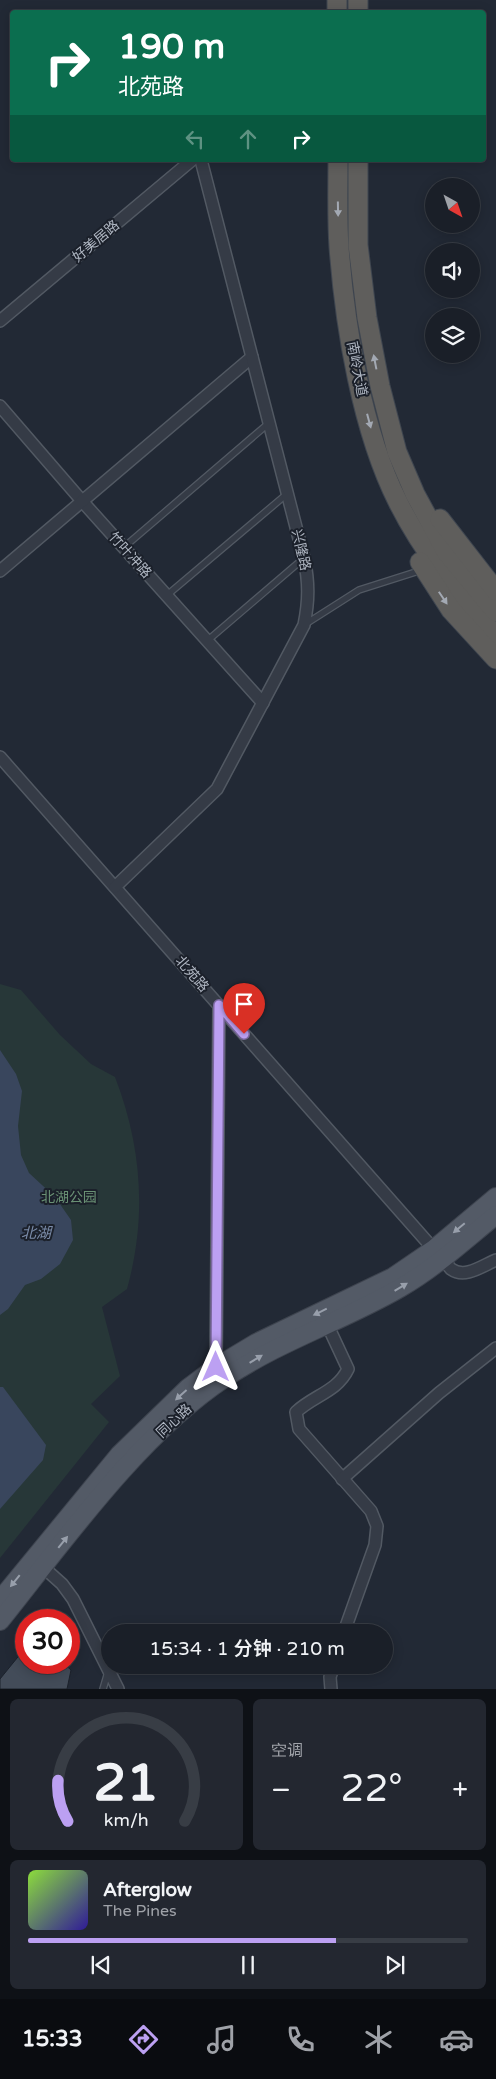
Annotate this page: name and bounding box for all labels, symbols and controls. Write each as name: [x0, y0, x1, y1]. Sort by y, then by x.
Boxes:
text: 190 m: [118, 26, 225, 68]
icon: right: [35, 30, 100, 95]
text: 北苑路: [118, 74, 184, 100]
icon: left: [181, 125, 209, 153]
icon: ahead: [234, 125, 262, 153]
icon: right: [287, 125, 315, 153]
north arrow: [425, 178, 480, 232]
map controls: [425, 178, 480, 363]
one-way arrow: [334, 201, 342, 217]
street label: 好美居路: [69, 216, 123, 266]
button: sound: [425, 243, 480, 298]
button: layers: [425, 308, 480, 363]
street label: 南岭大道: [343, 340, 371, 398]
one-way arrow: [371, 353, 379, 369]
one-way arrow: [365, 414, 373, 429]
street label: 兴隆路: [288, 528, 314, 572]
street label: 竹叶冲路: [105, 529, 155, 581]
one-way arrow: [438, 591, 448, 604]
street label: 北苑路: [172, 953, 212, 995]
pin: [223, 983, 265, 1034]
icon: arrive: [230, 990, 258, 1018]
park label: 北湖公园: [41, 1189, 97, 1206]
one-way arrow: [452, 1223, 465, 1234]
water label: 北湖: [21, 1224, 53, 1242]
one-way arrow: [395, 1282, 408, 1291]
one-way arrow: [313, 1308, 327, 1316]
position arrow: [189, 1340, 241, 1392]
one-way arrow: [249, 1354, 262, 1363]
one-way arrow: [176, 1389, 188, 1401]
street label: 同心路: [153, 1400, 195, 1442]
one-way arrow: [58, 1536, 69, 1549]
one-way arrow: [9, 1574, 20, 1587]
speed limit sign: 30: [15, 1609, 80, 1674]
text: 15:34 · 1 分钟 · 210 m: [149, 1638, 345, 1660]
text: 空调: [271, 1741, 303, 1761]
text: 21: [94, 1752, 159, 1815]
text: 22°: [341, 1766, 403, 1812]
text: −: [271, 1773, 291, 1807]
text: +: [452, 1773, 468, 1807]
text: km/h: [104, 1810, 149, 1831]
text: Afterglow: [103, 1879, 192, 1901]
text: The Pines: [103, 1901, 177, 1921]
icon: previous: [87, 1951, 115, 1979]
icon: pause: [234, 1951, 262, 1979]
icon: next: [381, 1951, 409, 1979]
icon: directions: [126, 2022, 161, 2057]
icon: music: [204, 2022, 239, 2057]
icon: phone: [283, 2022, 318, 2057]
icon: climate: [361, 2022, 396, 2057]
icon: car: [439, 2022, 474, 2057]
text: 15:33: [22, 2026, 83, 2052]

